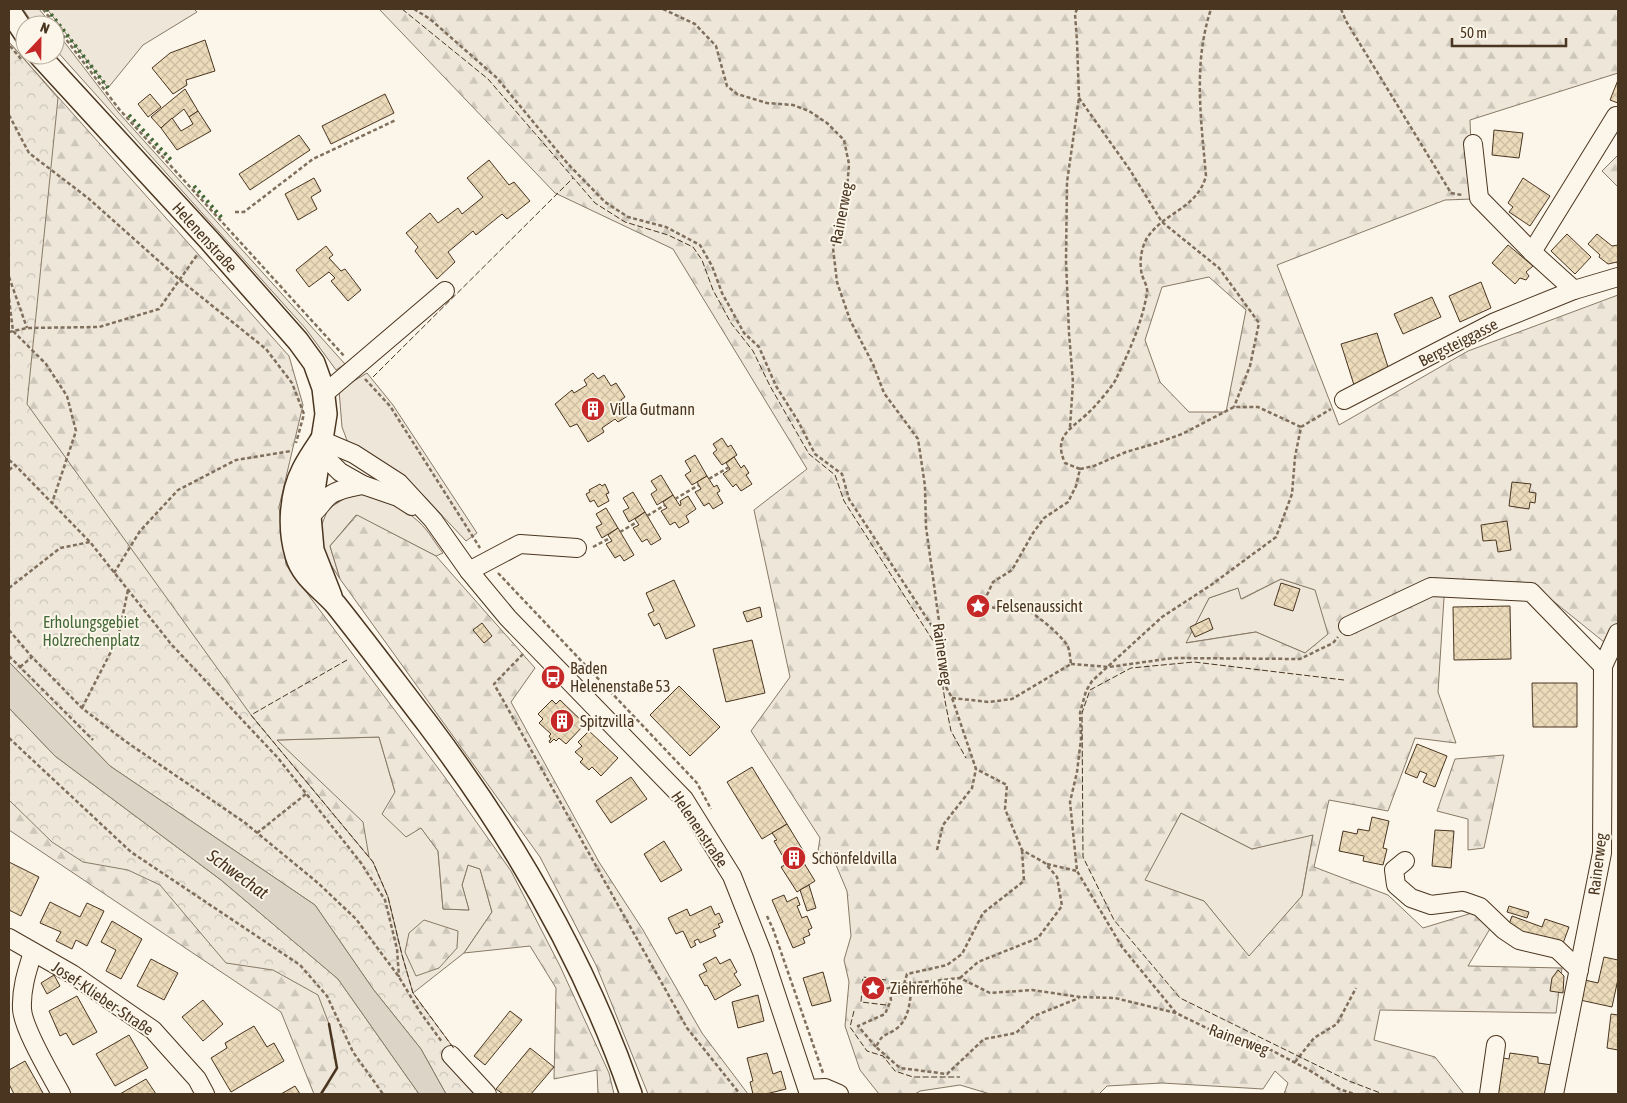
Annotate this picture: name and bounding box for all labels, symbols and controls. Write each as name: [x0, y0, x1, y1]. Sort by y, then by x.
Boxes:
north arrow: [15, 15, 65, 65]
scale bar: [1452, 15, 1566, 47]
text: N: [38, 19, 52, 37]
text: 50 m: [1460, 24, 1487, 41]
street label: Rainerweg: [826, 181, 857, 246]
street label: Helenenstraße: [169, 198, 241, 276]
street label: Bergsteiggasse: [1416, 314, 1501, 370]
building icon: Villa Gutmann: [580, 396, 606, 422]
place label: Villa Gutmann: [610, 400, 695, 418]
place icon: Felsenaussicht: [965, 593, 991, 619]
place label: Felsenaussicht: [996, 597, 1083, 615]
park label: Erholungsgebiet Holzrechenplatz: [42, 613, 140, 650]
street label: Rainerweg: [929, 622, 956, 686]
place label: Baden Helenenstaße 53: [570, 659, 670, 695]
bus stop icon: Baden Helenenstaße 53: [540, 664, 566, 690]
building icon: Spitzvilla: [549, 708, 575, 734]
place label: Spitzvilla: [580, 712, 635, 731]
street label: Helenenstraße: [668, 788, 732, 870]
street label: Rainerweg: [1584, 832, 1611, 896]
water label: Schwechat: [203, 844, 273, 904]
building icon: Schönfeldvilla: [781, 845, 807, 871]
place label: Schönfeldvilla: [812, 849, 897, 867]
street label: Josef-Klieber-Straße: [49, 957, 157, 1039]
place icon: Ziehrerhöhe: [860, 975, 886, 1001]
place label: Ziehrerhöhe: [890, 979, 963, 997]
street label: Rainerweg: [1206, 1020, 1272, 1059]

